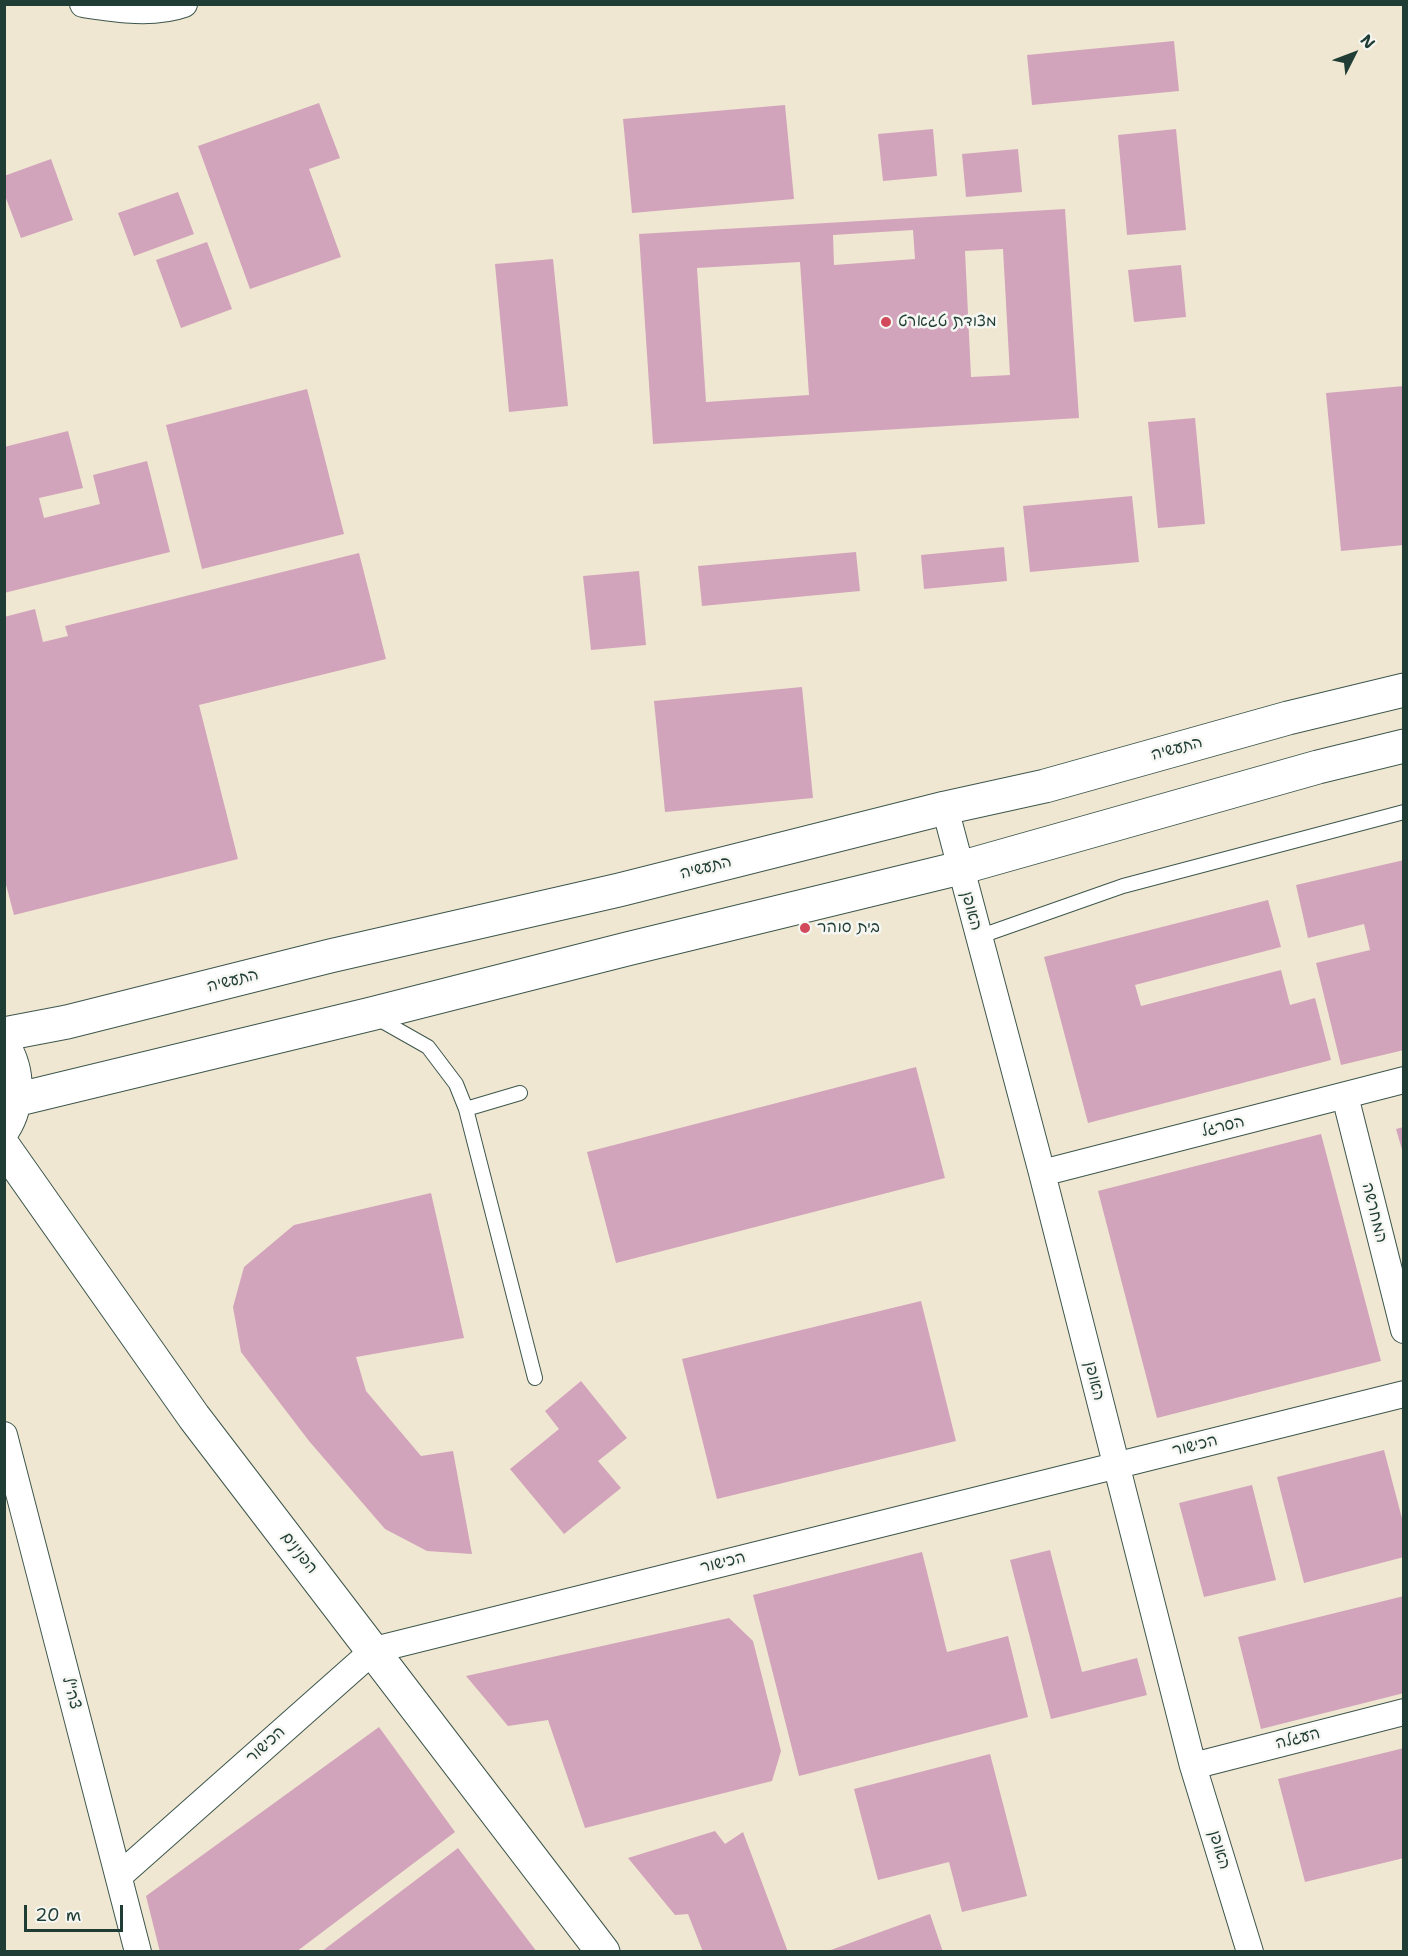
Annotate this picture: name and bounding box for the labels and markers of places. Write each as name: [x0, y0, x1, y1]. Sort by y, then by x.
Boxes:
place label: מצודת טגארט: [898, 312, 996, 332]
marker: מצודת טגארט: [879, 315, 893, 329]
place label: בית סוהר: [817, 918, 880, 938]
marker: בית סוהר: [798, 921, 812, 935]

